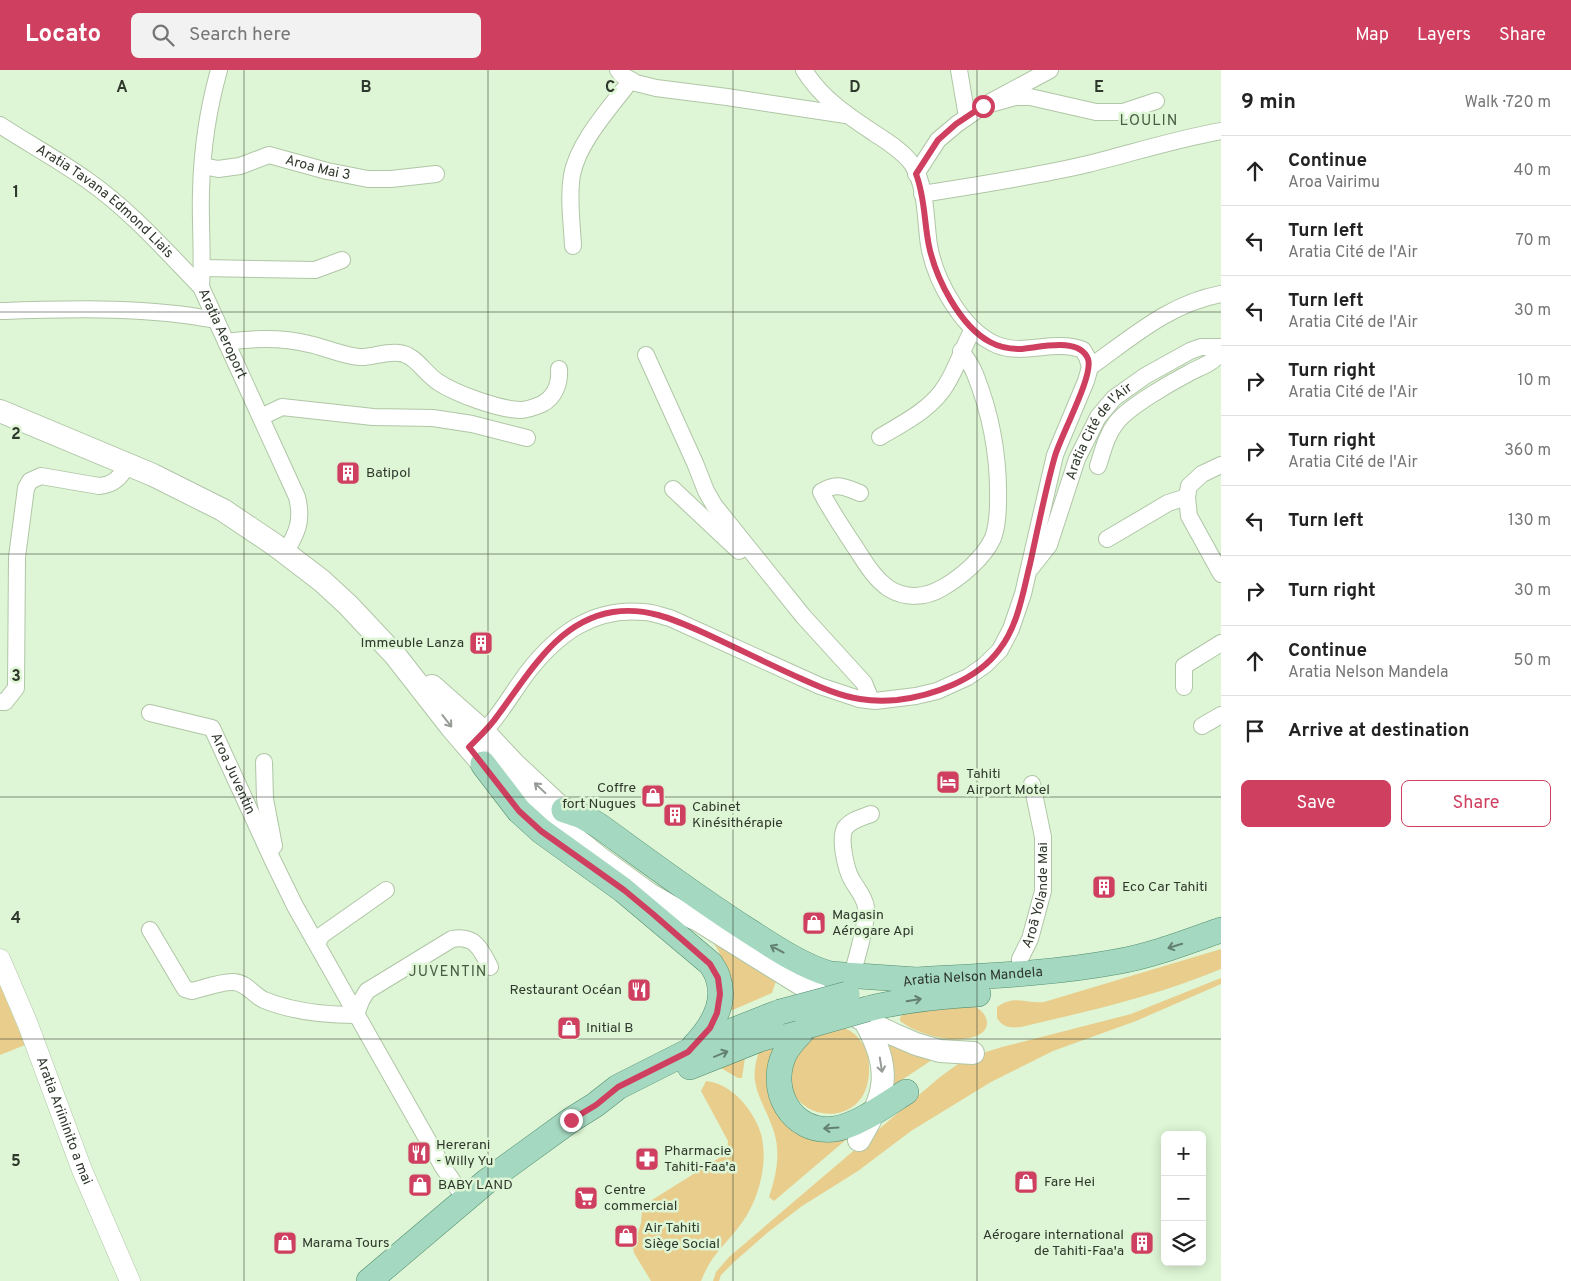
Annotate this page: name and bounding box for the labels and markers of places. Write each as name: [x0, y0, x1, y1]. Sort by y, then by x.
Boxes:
building icon: Batipol: [335, 460, 361, 486]
place label: Batipol: [366, 465, 411, 482]
building icon: Immeuble Lanza: [468, 630, 494, 656]
place label: Immeuble Lanza: [360, 635, 464, 652]
place label: Tahiti Airport Motel: [966, 766, 1050, 799]
hotel icon: Tahiti Airport Motel: [935, 769, 961, 795]
place label: Coffre fort Nugues: [562, 780, 636, 813]
shop icon: Coffre fort Nugues: [640, 783, 666, 809]
place label: Cabinet Kinésithérapie: [692, 799, 783, 832]
building icon: Cabinet Kinésithérapie: [662, 802, 688, 828]
building icon: Eco Car Tahiti: [1091, 874, 1117, 900]
place label: Eco Car Tahiti: [1122, 879, 1208, 896]
place label: Magasin Aérogare Api: [832, 907, 914, 940]
shop icon: Magasin Aérogare Api: [801, 910, 827, 936]
restaurant icon: Restaurant Océan: [626, 977, 652, 1003]
place label: Restaurant Océan: [510, 982, 622, 999]
shop icon: Initial B: [556, 1015, 582, 1041]
place label: Initial B: [586, 1020, 633, 1037]
place label: Hererani - Willy Yu: [436, 1137, 493, 1170]
restaurant icon: Hererani - Willy Yu: [406, 1140, 432, 1166]
place label: Pharmacie Tahiti-Faa'a: [664, 1143, 736, 1176]
pharmacy icon: Pharmacie Tahiti-Faa'a: [634, 1146, 660, 1172]
shop icon: Fare Hei: [1013, 1169, 1039, 1195]
shop icon: BABY LAND: [407, 1172, 433, 1198]
place label: Fare Hei: [1044, 1174, 1095, 1191]
place label: BABY LAND: [438, 1177, 513, 1194]
place label: Centre commercial: [604, 1182, 677, 1215]
supermarket icon: Centre commercial: [573, 1185, 599, 1211]
place label: Air Tahiti Siège Social: [644, 1220, 720, 1253]
shop icon: Air Tahiti Siège Social: [613, 1223, 639, 1249]
place label: Aérogare international de Tahiti-Faa'a: [983, 1227, 1124, 1260]
shop icon: Marama Tours: [272, 1230, 298, 1256]
building icon: Aérogare international de Tahiti-Faa'a: [1129, 1230, 1155, 1256]
place label: Marama Tours: [302, 1235, 390, 1252]

